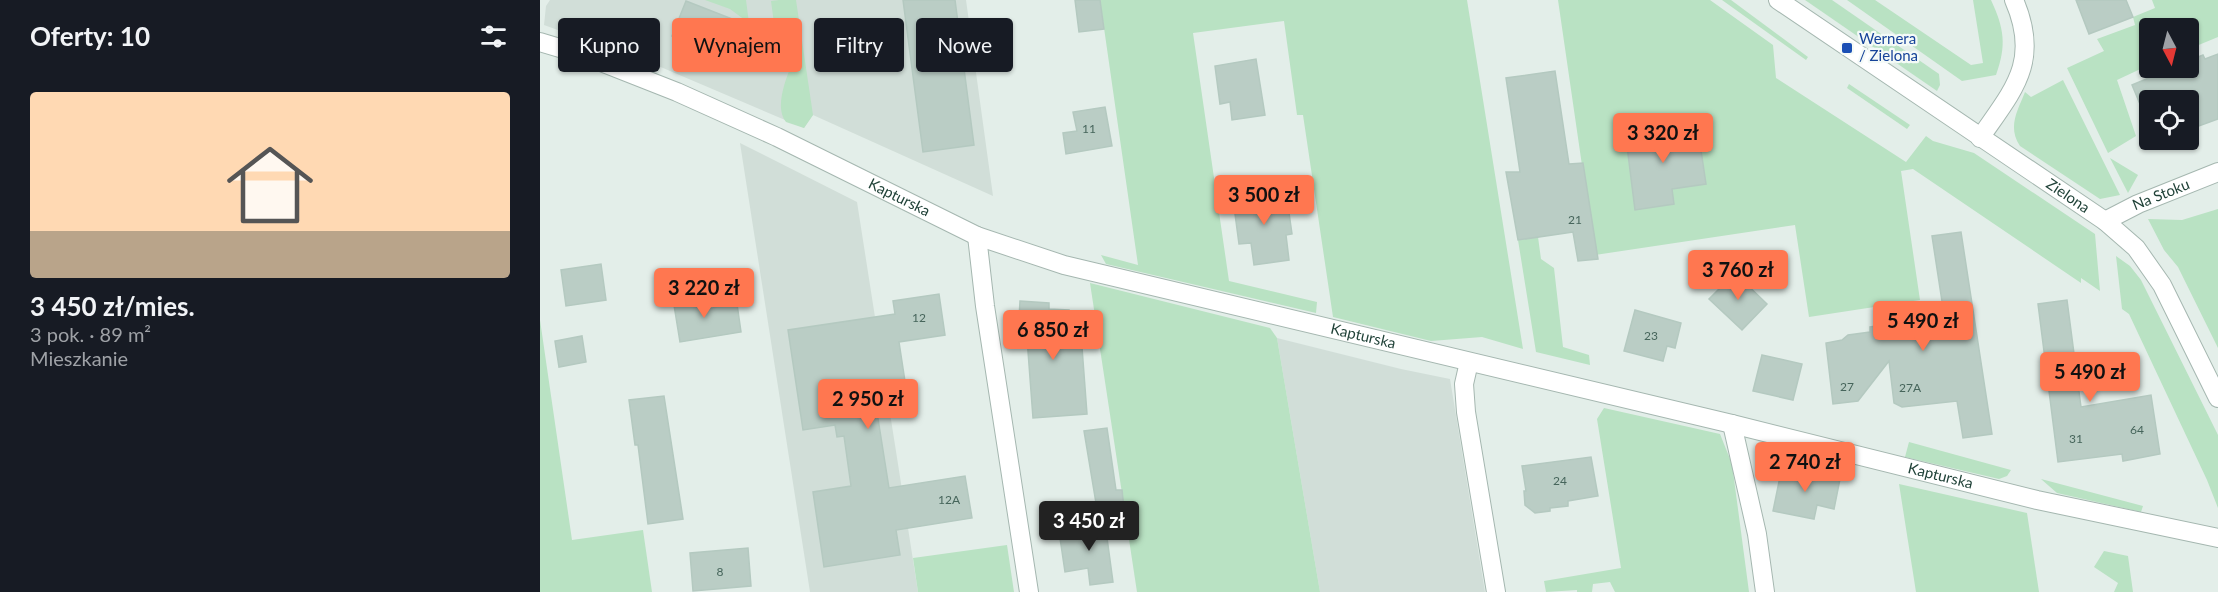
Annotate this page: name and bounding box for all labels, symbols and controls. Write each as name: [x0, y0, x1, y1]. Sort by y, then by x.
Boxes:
chip: Kupno: [558, 18, 660, 72]
chip: Wynajem: [672, 18, 802, 72]
chip: Filtry: [814, 18, 904, 72]
chip: Nowe: [916, 18, 1013, 72]
north arrow: [2139, 18, 2199, 78]
map controls: [2139, 18, 2199, 150]
text: Oferty: 10: [30, 20, 150, 52]
icon: filters: [477, 20, 510, 53]
place label: Wernera / Zielona: [1859, 29, 1918, 64]
marker: Wernera / Zielona: [1840, 41, 1854, 55]
button: locate: [2139, 90, 2199, 150]
pin: 3 320 zł: [1601, 113, 1725, 164]
text: 3 320 zł: [1627, 120, 1699, 144]
house number: 11: [1082, 121, 1096, 136]
icon: home: [216, 131, 324, 239]
street label: Kapturska: [866, 174, 933, 219]
street label: Zielona: [2043, 174, 2094, 216]
street label: Na Stoku: [2129, 174, 2192, 213]
pin: 3 500 zł: [1202, 175, 1326, 226]
text: 3 500 zł: [1228, 182, 1300, 206]
house number: 21: [1568, 212, 1582, 227]
pin: 3 760 zł: [1676, 250, 1800, 301]
text: 3 760 zł: [1702, 257, 1774, 281]
pin: 3 220 zł: [642, 268, 766, 319]
text: 3 220 zł: [668, 275, 740, 299]
text: 3 450 zł/mies.: [30, 290, 195, 322]
pin: 5 490 zł: [1861, 301, 1985, 352]
text: 5 490 zł: [1887, 308, 1959, 332]
house number: 12: [912, 310, 926, 325]
pin: 6 850 zł: [991, 310, 1115, 361]
text: 6 850 zł: [1017, 317, 1089, 341]
street label: Kapturska: [1329, 319, 1398, 352]
text: 3 pok. · 89 m²: [30, 322, 151, 346]
house number: 23: [1644, 328, 1658, 343]
text: Mieszkanie: [30, 346, 128, 370]
pin: 5 490 zł: [2028, 352, 2152, 403]
text: 5 490 zł: [2054, 359, 2126, 383]
pin: 2 950 zł: [806, 379, 930, 430]
house number: 27: [1840, 379, 1854, 394]
house number: 27A: [1899, 380, 1922, 395]
text: 2 950 zł: [832, 386, 904, 410]
house number: 64: [2130, 422, 2144, 437]
house number: 31: [2069, 431, 2083, 446]
pin: 2 740 zł: [1743, 442, 1867, 493]
text: 2 740 zł: [1769, 449, 1841, 473]
street label: Kapturska: [1906, 458, 1975, 492]
house number: 24: [1553, 473, 1567, 488]
house number: 12A: [938, 492, 961, 507]
pin: 3 450 zł: [1027, 501, 1151, 552]
text: 3 450 zł: [1053, 508, 1125, 532]
house number: 8: [717, 564, 724, 579]

